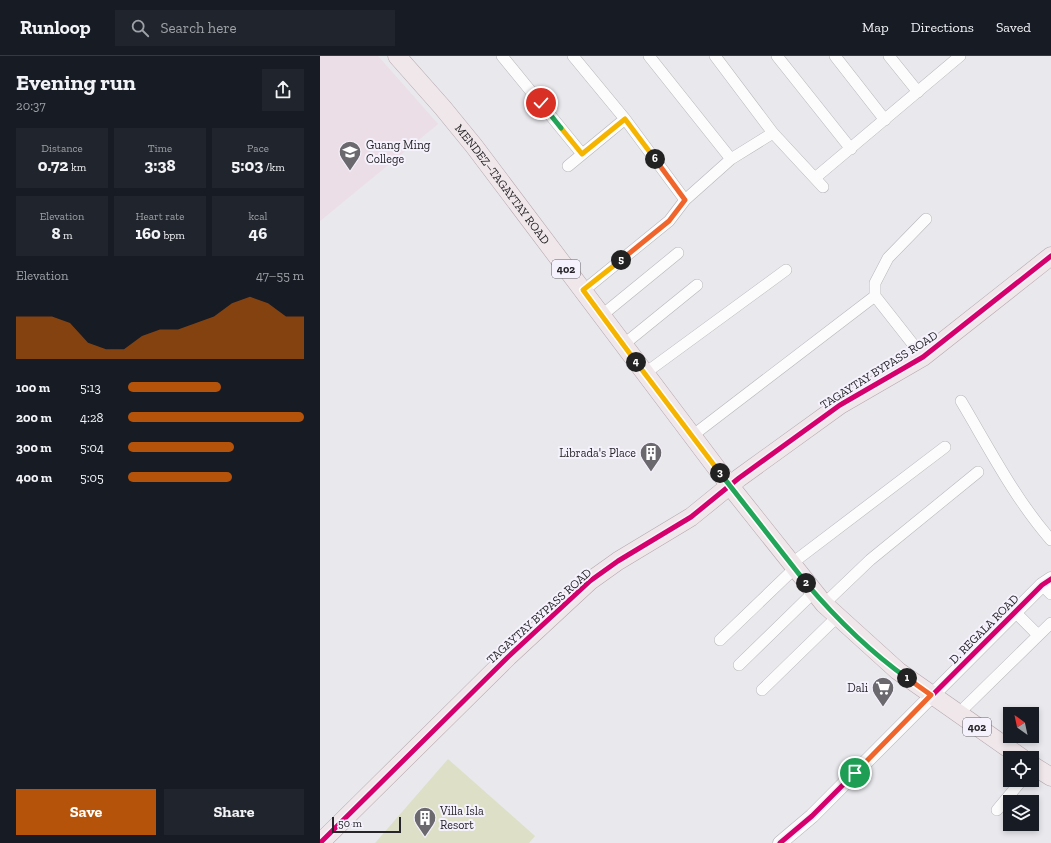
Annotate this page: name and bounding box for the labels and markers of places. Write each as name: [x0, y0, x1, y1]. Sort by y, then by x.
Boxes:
pin: [524, 86, 558, 120]
place label: Guang Ming College: [366, 138, 431, 166]
school or university icon: Guang Ming College: [337, 139, 363, 172]
pin: 6: [645, 149, 665, 169]
pin: 5: [611, 250, 631, 270]
pin: 4: [626, 352, 646, 372]
building icon: Librada's Place: [638, 440, 664, 473]
place label: Librada's Place: [559, 446, 636, 460]
pin: 3: [710, 463, 730, 483]
pin: 2: [796, 573, 816, 593]
pin: 1: [897, 668, 917, 688]
supermarket icon: Dali: [870, 675, 896, 708]
place label: Dali: [847, 681, 869, 695]
pin: [838, 756, 872, 790]
place label: Villa Isla Resort: [439, 804, 484, 832]
building icon: Villa Isla Resort: [412, 805, 438, 838]

